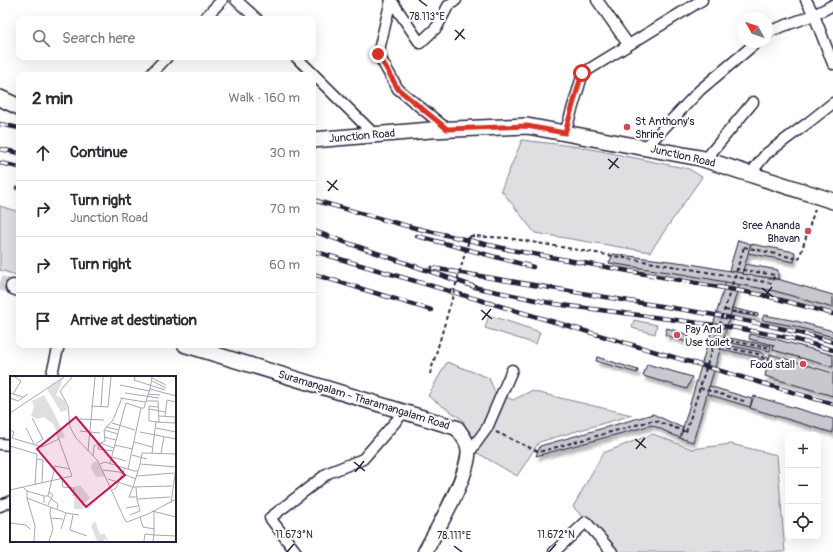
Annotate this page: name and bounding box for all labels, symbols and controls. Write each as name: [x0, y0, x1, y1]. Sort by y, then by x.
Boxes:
text: 78.113°E: [409, 11, 445, 23]
north arrow: [737, 12, 773, 48]
search box: [16, 16, 316, 60]
icon: search: [30, 27, 52, 49]
text: Search here: [62, 29, 135, 48]
route end: [369, 45, 387, 63]
route start: [573, 64, 591, 82]
text: 2 min: [32, 88, 73, 109]
text: Walk · 160 m: [229, 90, 300, 106]
place label: St Anthony's Shrine: [635, 115, 695, 141]
marker: St Anthony's Shrine: [622, 122, 632, 132]
street label: Junction Road: [328, 127, 396, 145]
icon: ahead: [32, 142, 54, 164]
street label: Junction Road: [649, 142, 717, 170]
text: Continue: [70, 143, 128, 162]
text: 30 m: [270, 145, 300, 161]
text: Turn right: [70, 191, 131, 210]
icon: right: [32, 198, 54, 220]
text: 70 m: [270, 201, 300, 217]
text: Junction Road: [70, 210, 148, 226]
place label: Sree Ananda Bhavan: [742, 219, 800, 245]
marker: Sree Ananda Bhavan: [803, 226, 813, 236]
icon: right: [32, 254, 54, 276]
text: Turn right: [70, 255, 131, 274]
text: 60 m: [269, 257, 300, 273]
icon: arrive: [32, 310, 54, 332]
text: Arrive at destination: [70, 311, 197, 330]
place label: Pay And Use toilet: [685, 323, 730, 349]
marker: Pay And Use toilet: [672, 330, 682, 340]
place label: Food stall: [750, 358, 795, 371]
marker: Food stall: [798, 359, 808, 369]
street label: Suramangalam - Tharamangalam Road: [277, 368, 451, 432]
inset map: [10, 376, 176, 542]
map controls: [785, 432, 821, 540]
button: +: [785, 432, 821, 468]
button: −: [785, 468, 821, 504]
button: locate: [785, 504, 821, 540]
text: 11.673°N: [275, 529, 313, 541]
text: 11.672°N: [537, 529, 575, 541]
text: 78.111°E: [437, 530, 471, 542]

